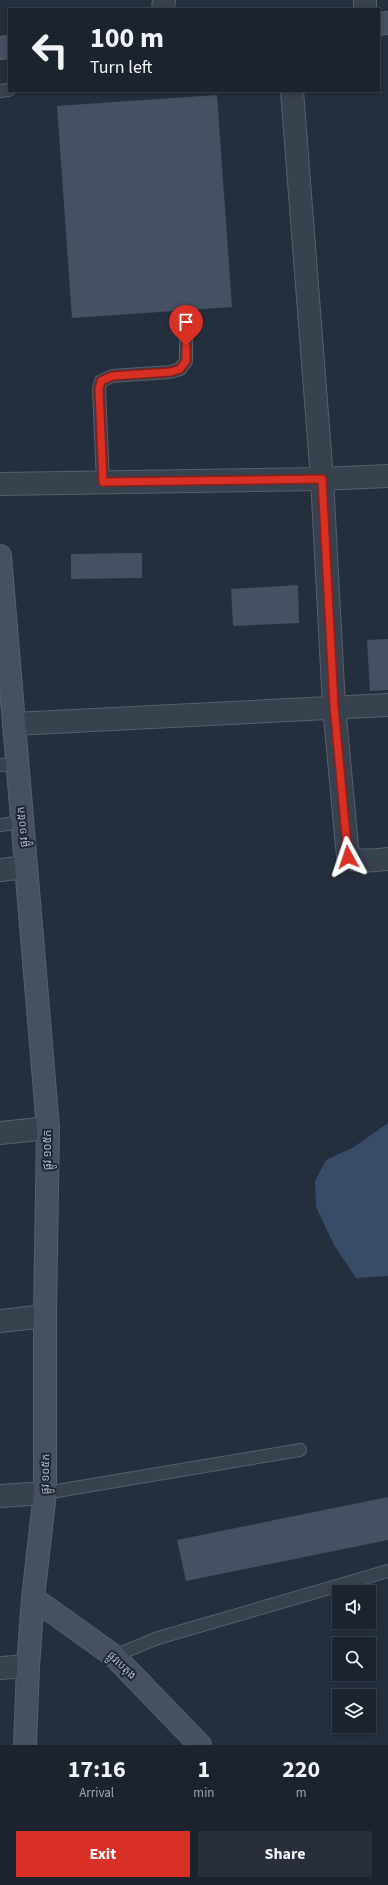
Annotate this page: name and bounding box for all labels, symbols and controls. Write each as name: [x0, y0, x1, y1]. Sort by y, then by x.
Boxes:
text: 100 m: [90, 18, 164, 58]
icon: left: [24, 24, 76, 76]
text: Turn left: [90, 55, 152, 80]
pin: [169, 305, 203, 346]
icon: arrive: [175, 311, 197, 333]
street label: ផ្លូវ ១០៥ក: [13, 806, 34, 848]
position arrow: [327, 836, 369, 878]
street label: ផ្លូវ ១០៥ក: [40, 1130, 57, 1170]
street label: ផ្លូវ ១០៥ក: [38, 1454, 56, 1495]
map controls: [332, 1585, 376, 1733]
button: sound: [332, 1585, 376, 1629]
button: search: [332, 1637, 376, 1681]
street label: ផ្លូវបេតុង: [102, 1648, 139, 1684]
button: layers: [332, 1689, 376, 1733]
text: 17:16: [68, 1752, 126, 1787]
text: 1: [198, 1752, 210, 1787]
text: 220: [282, 1752, 320, 1787]
text: Arrival: [79, 1784, 114, 1802]
text: min: [193, 1784, 214, 1802]
text: m: [296, 1784, 307, 1802]
button: Exit: [16, 1831, 190, 1877]
button: Share: [198, 1831, 372, 1877]

